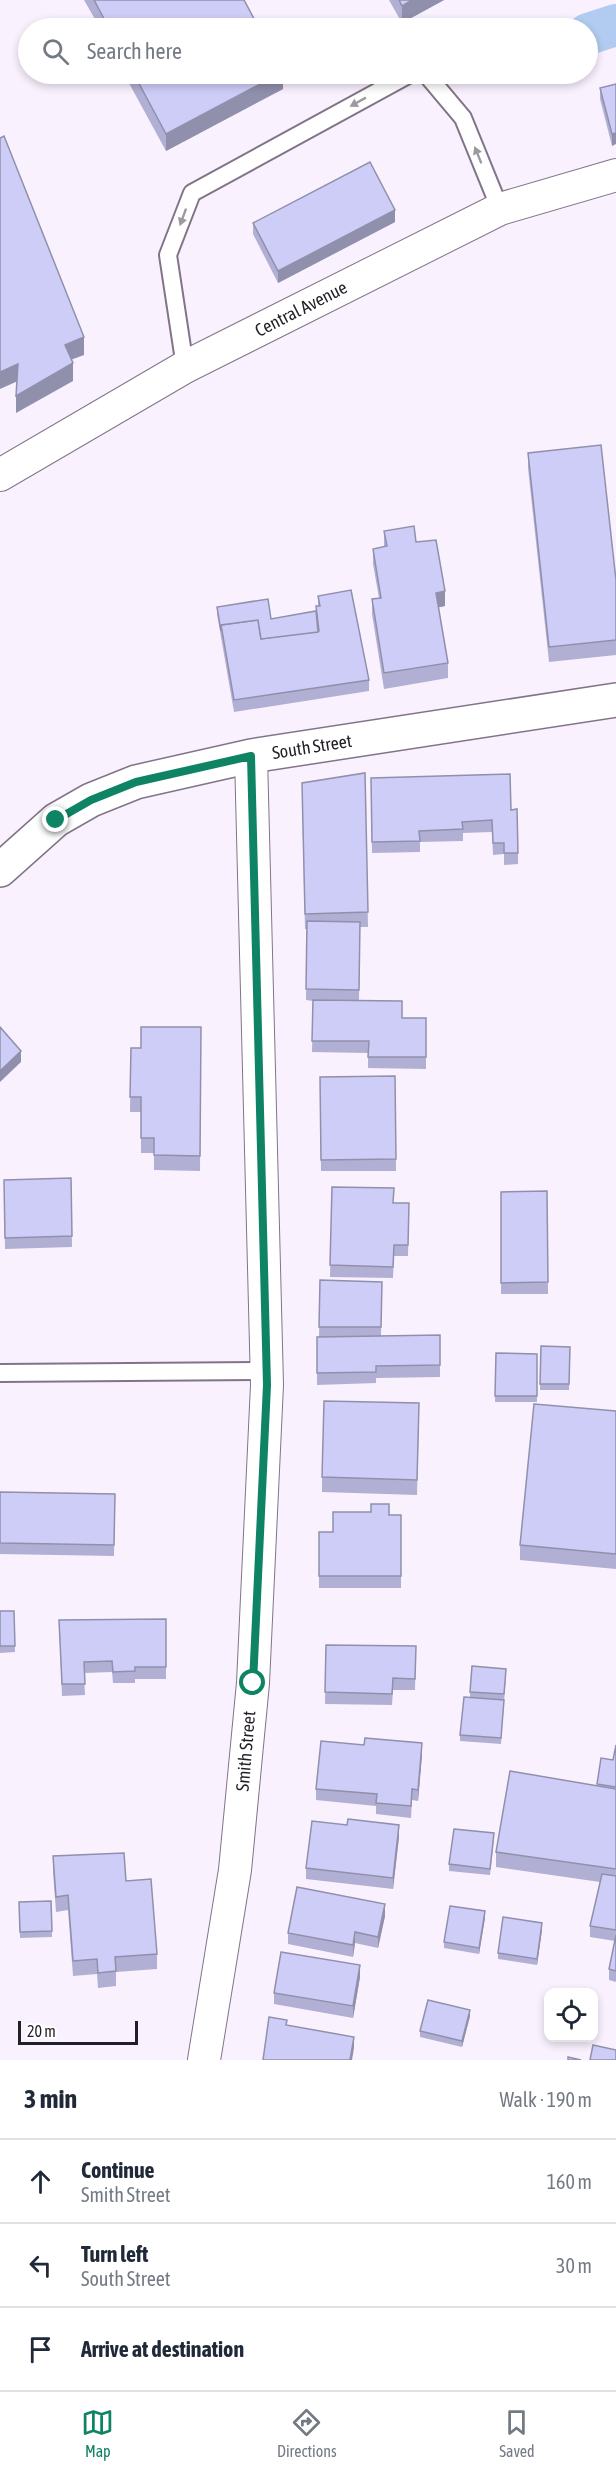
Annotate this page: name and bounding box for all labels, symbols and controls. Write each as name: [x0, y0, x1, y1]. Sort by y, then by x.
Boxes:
search box: [18, 18, 598, 84]
icon: search: [39, 35, 72, 68]
text: Search here: [87, 38, 182, 64]
one-way arrow: [350, 97, 367, 107]
one-way arrow: [473, 146, 482, 164]
one-way arrow: [177, 208, 187, 226]
street label: Central Avenue: [251, 276, 350, 341]
street label: South Street: [270, 730, 353, 763]
route end: [42, 806, 68, 832]
route start: [239, 1669, 265, 1695]
street label: Smith Street: [232, 1710, 259, 1792]
map controls: [544, 1988, 598, 2042]
button: locate: [544, 1988, 598, 2042]
scale bar: [18, 2018, 138, 2046]
text: 20 m: [27, 2022, 56, 2040]
text: 3 min: [24, 2084, 77, 2114]
text: Walk · 190 m: [500, 2088, 592, 2111]
text: Continue: [81, 2157, 155, 2183]
icon: ahead: [24, 2165, 57, 2198]
text: 160 m: [547, 2170, 592, 2193]
text: Smith Street: [81, 2183, 170, 2206]
text: Turn left: [81, 2241, 148, 2267]
icon: left: [24, 2249, 57, 2282]
text: 30 m: [556, 2254, 592, 2277]
text: South Street: [81, 2267, 171, 2290]
icon: arrive: [24, 2333, 57, 2366]
text: Arrive at destination: [81, 2336, 244, 2362]
tab: Map: [81, 2406, 114, 2460]
tab: Directions: [277, 2406, 337, 2460]
tab: Saved: [499, 2406, 535, 2460]

